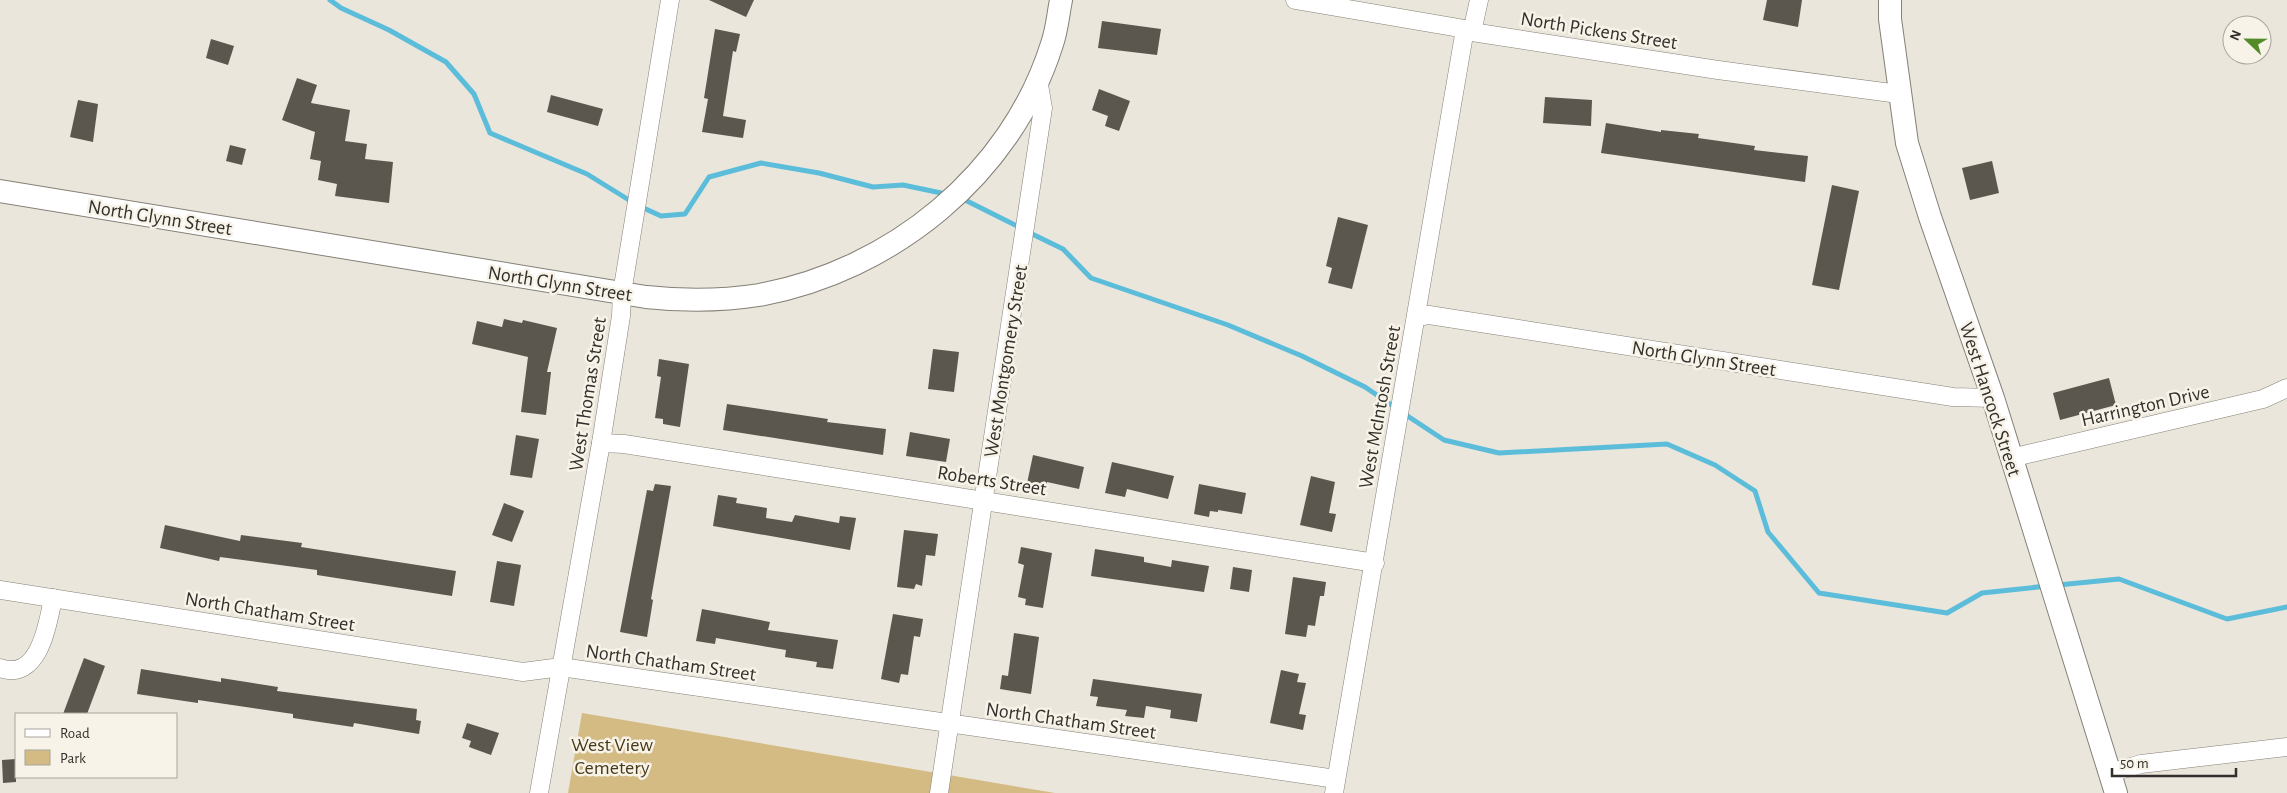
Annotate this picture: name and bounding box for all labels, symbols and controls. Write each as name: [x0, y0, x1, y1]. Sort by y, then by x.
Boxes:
street label: North Pickens Street: [1519, 9, 1679, 53]
north arrow: [2222, 15, 2272, 65]
text: N: [2228, 28, 2244, 43]
street label: North Glynn Street: [86, 197, 234, 239]
street label: North Glynn Street: [486, 263, 634, 305]
street label: West Montgomery Street: [981, 263, 1031, 459]
street label: West Thomas Street: [566, 315, 610, 473]
street label: West Hancock Street: [1956, 320, 2025, 479]
street label: West McIntosh Street: [1356, 323, 1404, 490]
street label: North Glynn Street: [1630, 338, 1778, 380]
street label: Harrington Drive: [2079, 381, 2211, 430]
street label: Roberts Street: [936, 462, 1048, 500]
street label: North Chatham Street: [184, 589, 357, 635]
street label: North Chatham Street: [584, 641, 758, 685]
street label: North Chatham Street: [984, 699, 1158, 743]
legend: [15, 713, 178, 778]
text: Road: [60, 726, 90, 741]
park label: West View Cemetery: [571, 735, 654, 778]
scale bar: [2112, 746, 2236, 778]
text: Park: [60, 751, 86, 766]
text: 50 m: [2120, 756, 2149, 771]

